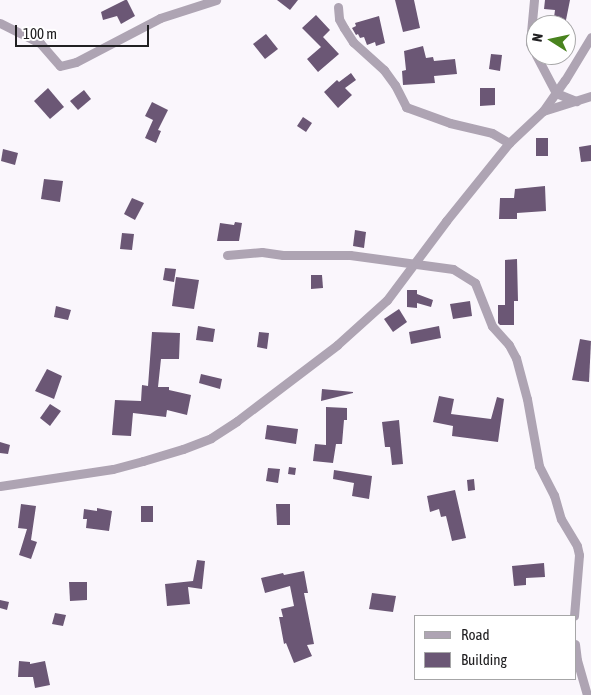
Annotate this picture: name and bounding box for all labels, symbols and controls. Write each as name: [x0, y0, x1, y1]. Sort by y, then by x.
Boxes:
scale bar: [18, 15, 151, 47]
north arrow: [526, 15, 576, 65]
text: 100 m: [23, 25, 57, 42]
text: N: [529, 32, 546, 43]
legend: [414, 615, 576, 680]
text: Road: [461, 626, 490, 643]
text: Building: [461, 651, 507, 668]

